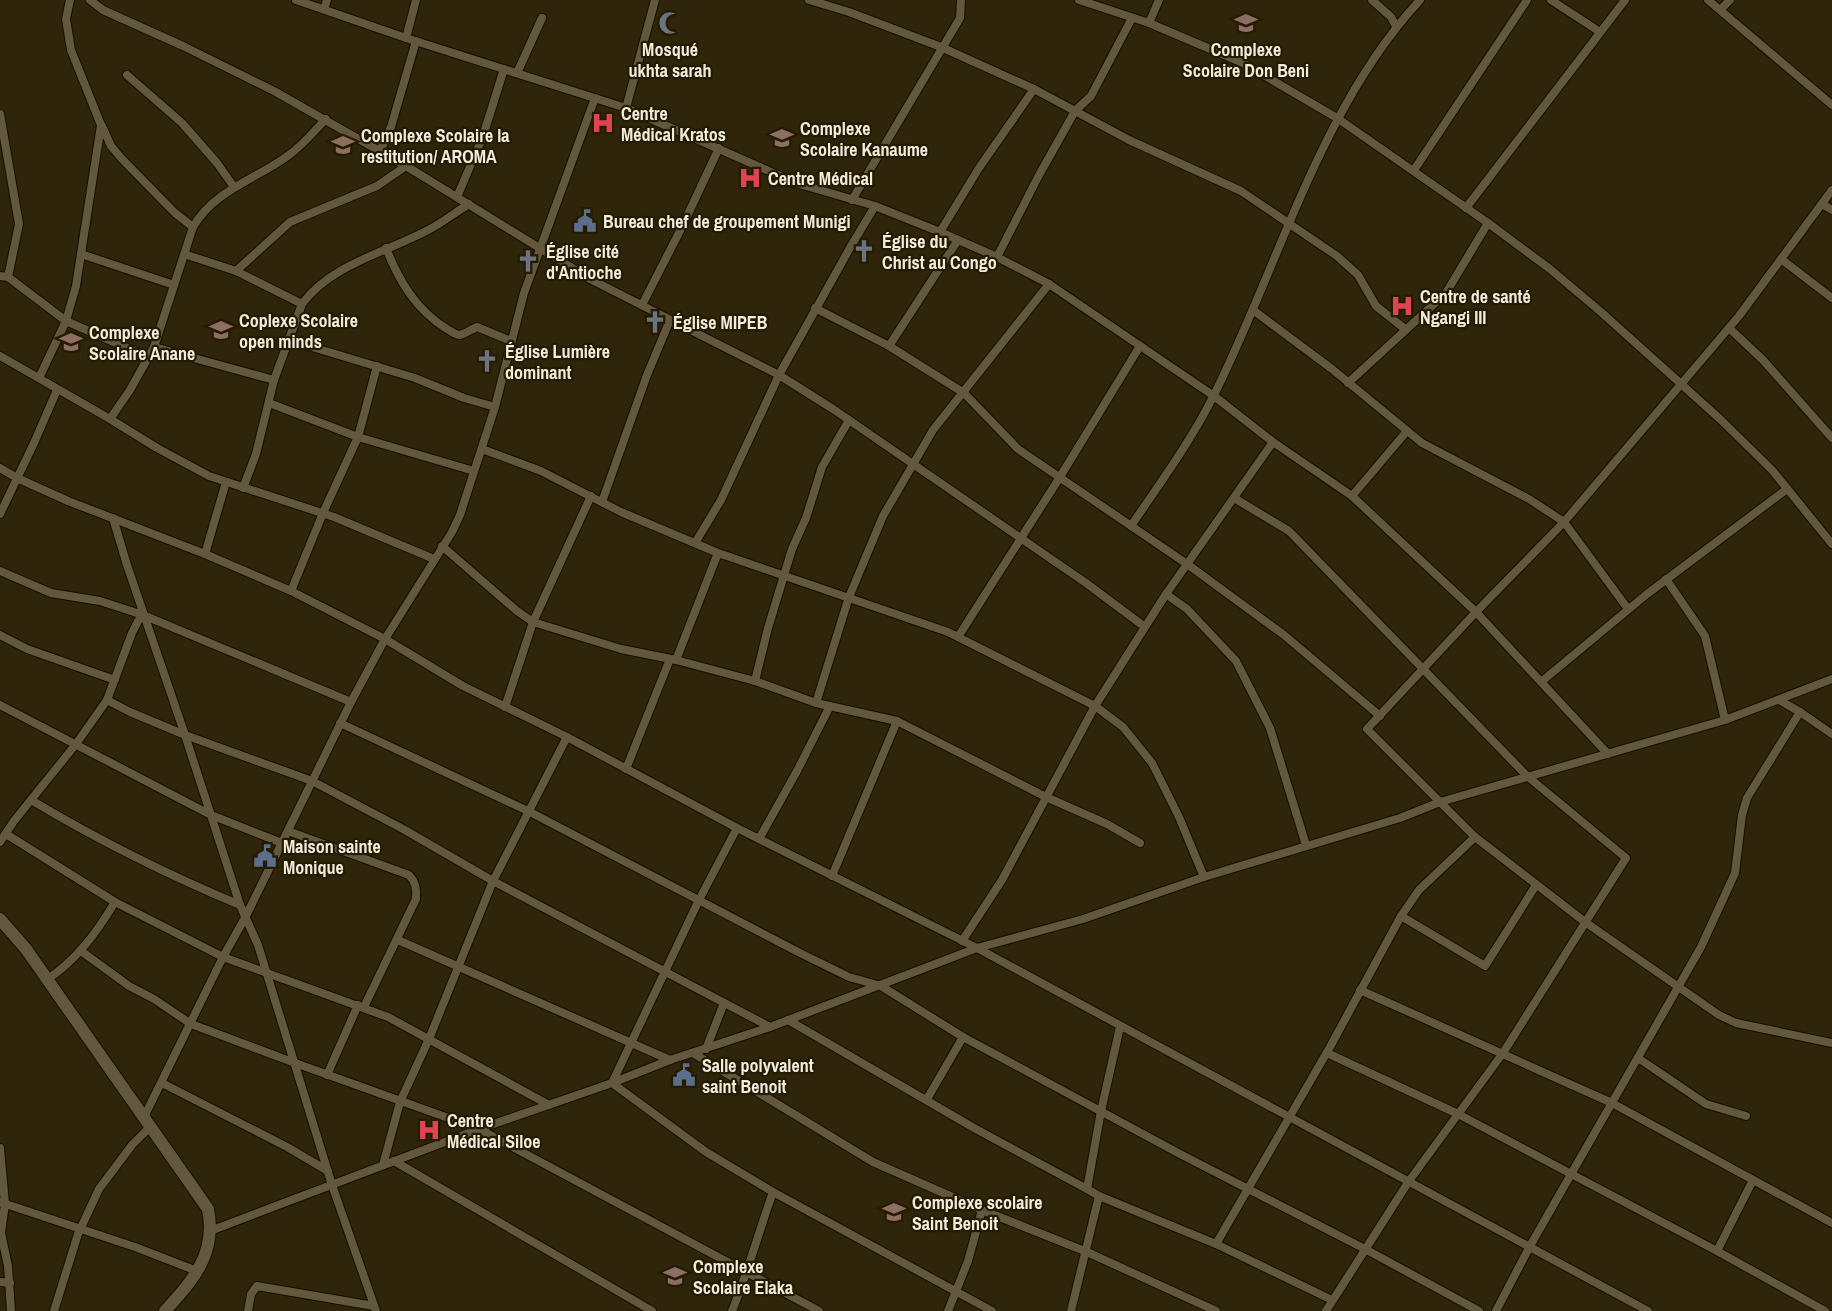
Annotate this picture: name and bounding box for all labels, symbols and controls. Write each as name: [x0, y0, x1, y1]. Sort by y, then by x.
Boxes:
mosque icon: Mosqué ukhta sarah: [657, 10, 683, 36]
school or university icon: Complexe Scolaire Don Beni: [1233, 10, 1259, 36]
place label: Mosqué ukhta sarah: [629, 37, 711, 83]
place label: Complexe Scolaire Don Beni: [1183, 37, 1309, 83]
place label: Centre Médical Kratos: [621, 101, 726, 147]
hospital icon: Centre Médical Kratos: [590, 110, 616, 136]
place label: Complexe Scolaire Kanaume: [800, 116, 928, 162]
place label: Complexe Scolaire la restitution/ AROMA: [361, 123, 510, 169]
school or university icon: Complexe Scolaire Kanaume: [769, 125, 795, 151]
school or university icon: Complexe Scolaire la restitution/ AROMA: [330, 132, 356, 158]
hospital icon: Centre Médical: [737, 165, 763, 191]
place label: Centre Médical: [768, 166, 873, 191]
public building icon: Bureau chef de groupement Munigi: [572, 208, 598, 234]
place label: Bureau chef de groupement Munigi: [603, 209, 851, 234]
place label: Église du Christ au Congo: [882, 229, 997, 275]
church icon: Église du Christ au Congo: [851, 238, 877, 264]
place label: Église cité d'Antioche: [546, 239, 622, 285]
church icon: Église cité d'Antioche: [515, 248, 541, 274]
place label: Centre de santé Ngangi III: [1420, 284, 1531, 330]
hospital icon: Centre de santé Ngangi III: [1389, 293, 1415, 319]
place label: Coplexe Scolaire open minds: [239, 308, 358, 354]
church icon: Église MIPEB: [642, 309, 668, 335]
place label: Église MIPEB: [673, 310, 768, 335]
school or university icon: Coplexe Scolaire open minds: [208, 317, 234, 343]
place label: Complexe Scolaire Anane: [89, 320, 195, 366]
school or university icon: Complexe Scolaire Anane: [58, 329, 84, 355]
place label: Église Lumière dominant: [505, 339, 610, 385]
church icon: Église Lumière dominant: [474, 348, 500, 374]
place label: Maison sainte Monique: [283, 834, 381, 880]
public building icon: Maison sainte Monique: [252, 843, 278, 869]
place label: Salle polyvalent saint Benoit: [702, 1053, 814, 1099]
public building icon: Salle polyvalent saint Benoit: [671, 1062, 697, 1088]
place label: Centre Médical Siloe: [447, 1108, 541, 1154]
hospital icon: Centre Médical Siloe: [416, 1117, 442, 1143]
place label: Complexe scolaire Saint Benoit: [912, 1190, 1042, 1236]
school or university icon: Complexe scolaire Saint Benoit: [881, 1199, 907, 1225]
place label: Complexe Scolaire Elaka: [693, 1254, 794, 1300]
school or university icon: Complexe Scolaire Elaka: [662, 1263, 688, 1289]

